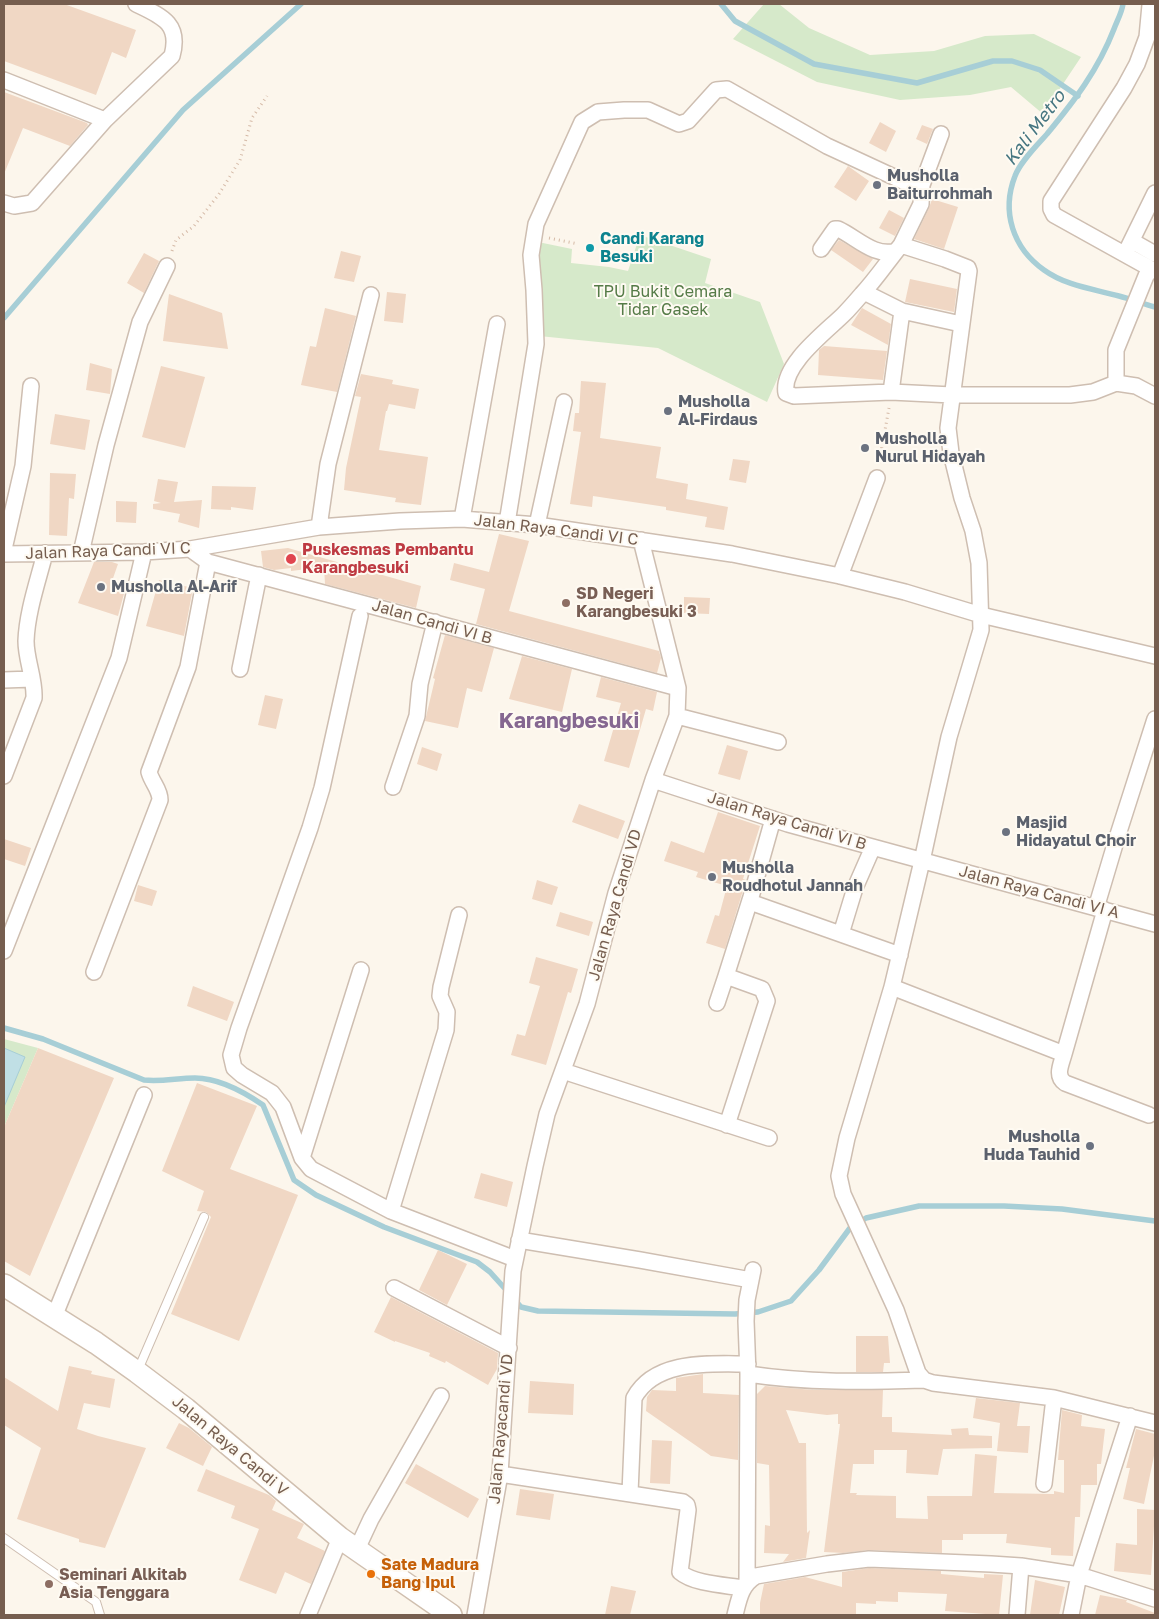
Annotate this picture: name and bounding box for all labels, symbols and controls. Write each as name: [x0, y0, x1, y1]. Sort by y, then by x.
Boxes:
water label: Kali Metro: [1000, 86, 1070, 170]
place label: Musholla Baiturrohmah: [887, 166, 992, 204]
marker: Musholla Baiturrohmah: [871, 179, 883, 191]
place label: Candi Karang Besuki: [600, 229, 704, 267]
marker: Candi Karang Besuki: [584, 242, 596, 254]
park label: TPU Bukit Cemara Tidar Gasek: [594, 282, 732, 320]
place label: Musholla Al-Firdaus: [678, 392, 758, 430]
marker: Musholla Al-Firdaus: [662, 405, 674, 417]
place label: Musholla Nurul Hidayah: [875, 429, 985, 467]
marker: Musholla Nurul Hidayah: [859, 442, 871, 454]
street label: Jalan Raya Candi VI C: [473, 510, 639, 550]
street label: Jalan Raya Candi VI C: [25, 539, 191, 563]
place label: Puskesmas Pembantu Karangbesuki: [302, 540, 474, 578]
marker: Puskesmas Pembantu Karangbesuki: [284, 552, 298, 566]
place label: Musholla Al-Arif: [111, 577, 237, 597]
marker: Musholla Al-Arif: [95, 581, 107, 593]
place label: SD Negeri Karangbesuki 3: [576, 584, 697, 622]
street label: Jalan Candi VI B: [370, 596, 494, 648]
marker: SD Negeri Karangbesuki 3: [560, 597, 572, 609]
district label: Karangbesuki: [499, 708, 639, 734]
street label: Jalan Raya Candi VI B: [705, 788, 869, 854]
place label: Masjid Hidayatul Choir: [1016, 813, 1136, 851]
marker: Masjid Hidayatul Choir: [1000, 826, 1012, 838]
street label: Jalan Raya Candi VD: [584, 827, 646, 983]
place label: Musholla Roudhotul Jannah: [722, 858, 863, 896]
street label: Jalan Raya Candi VI A: [957, 861, 1121, 923]
marker: Musholla Roudhotul Jannah: [706, 871, 718, 883]
place label: Musholla Huda Tauhid: [983, 1127, 1080, 1165]
marker: Musholla Huda Tauhid: [1084, 1140, 1096, 1152]
street label: Jalan Rayacandi VD: [485, 1353, 517, 1505]
street label: Jalan Raya Candi V: [168, 1392, 292, 1500]
place label: Sate Madura Bang Ipul: [381, 1555, 479, 1593]
place label: Seminari Alkitab Asia Tenggara: [59, 1565, 187, 1603]
marker: Sate Madura Bang Ipul: [365, 1568, 377, 1580]
marker: Seminari Alkitab Asia Tenggara: [43, 1578, 55, 1590]

